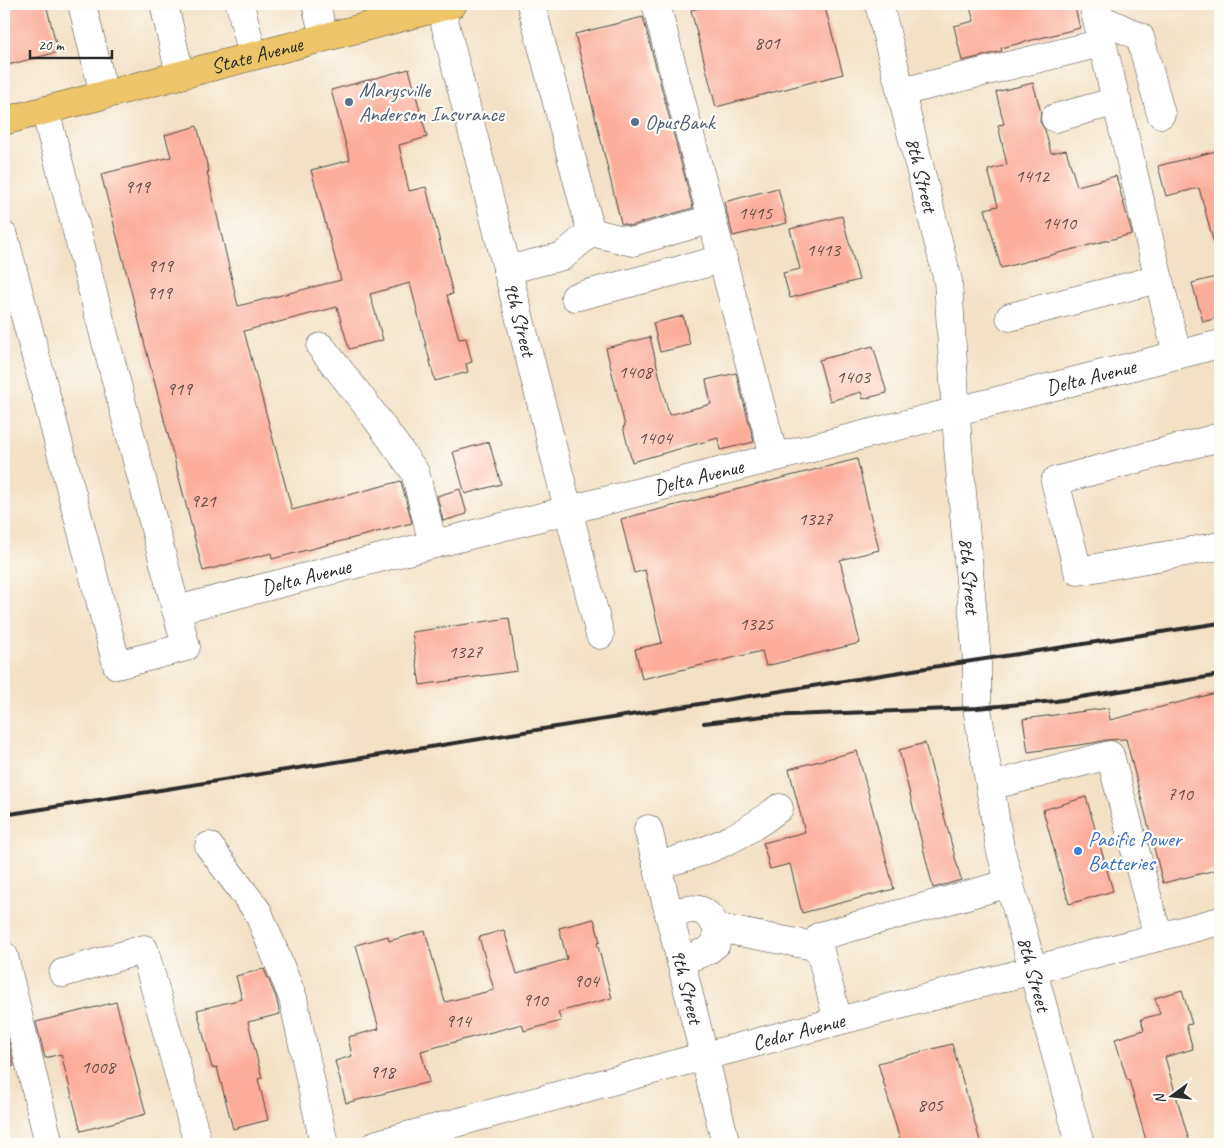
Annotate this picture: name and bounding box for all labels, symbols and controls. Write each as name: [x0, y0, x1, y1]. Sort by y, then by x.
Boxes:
scale bar: [30, 28, 112, 60]
street label: State Avenue: [208, 30, 306, 80]
house number: 801: [754, 31, 781, 55]
text: 20 m: [38, 36, 65, 55]
place label: Marysville Anderson Insurance: [359, 77, 505, 127]
marker: Marysville Anderson Insurance: [343, 96, 355, 108]
place label: OpusBank: [645, 109, 717, 135]
marker: OpusBank: [629, 116, 641, 128]
street label: 8th Street: [900, 135, 944, 217]
house number: 1412: [1015, 164, 1051, 188]
house number: 919: [124, 175, 151, 199]
house number: 1415: [738, 201, 774, 225]
house number: 1410: [1042, 211, 1078, 235]
house number: 1413: [806, 238, 842, 262]
house number: 919: [147, 254, 174, 278]
street label: 9th Street: [498, 279, 542, 361]
house number: 919: [146, 281, 173, 305]
street label: Delta Avenue: [1043, 353, 1140, 401]
house number: 1408: [618, 360, 655, 384]
house number: 1403: [836, 365, 872, 389]
house number: 919: [166, 377, 193, 401]
house number: 1404: [638, 426, 675, 450]
street label: Delta Avenue: [651, 453, 747, 501]
house number: 921: [190, 489, 217, 513]
house number: 1327: [798, 507, 834, 531]
street label: 8th Street: [953, 537, 986, 617]
street label: Delta Avenue: [258, 553, 355, 601]
house number: 1325: [739, 612, 775, 636]
house number: 1327: [448, 640, 484, 664]
house number: 710: [1167, 782, 1194, 806]
place label: Pacific Power Batteries: [1088, 826, 1184, 876]
marker: Pacific Power Batteries: [1072, 845, 1084, 857]
street label: 8th Street: [1012, 934, 1057, 1016]
street label: 9th Street: [665, 946, 709, 1028]
house number: 904: [573, 969, 601, 993]
house number: 910: [522, 988, 549, 1012]
street label: Cedar Avenue: [749, 1007, 848, 1056]
house number: 914: [445, 1009, 473, 1033]
house number: 1008: [81, 1055, 118, 1079]
house number: 918: [369, 1060, 397, 1084]
north arrow: [1146, 1070, 1196, 1120]
text: N: [1150, 1091, 1169, 1106]
house number: 805: [917, 1093, 944, 1117]

